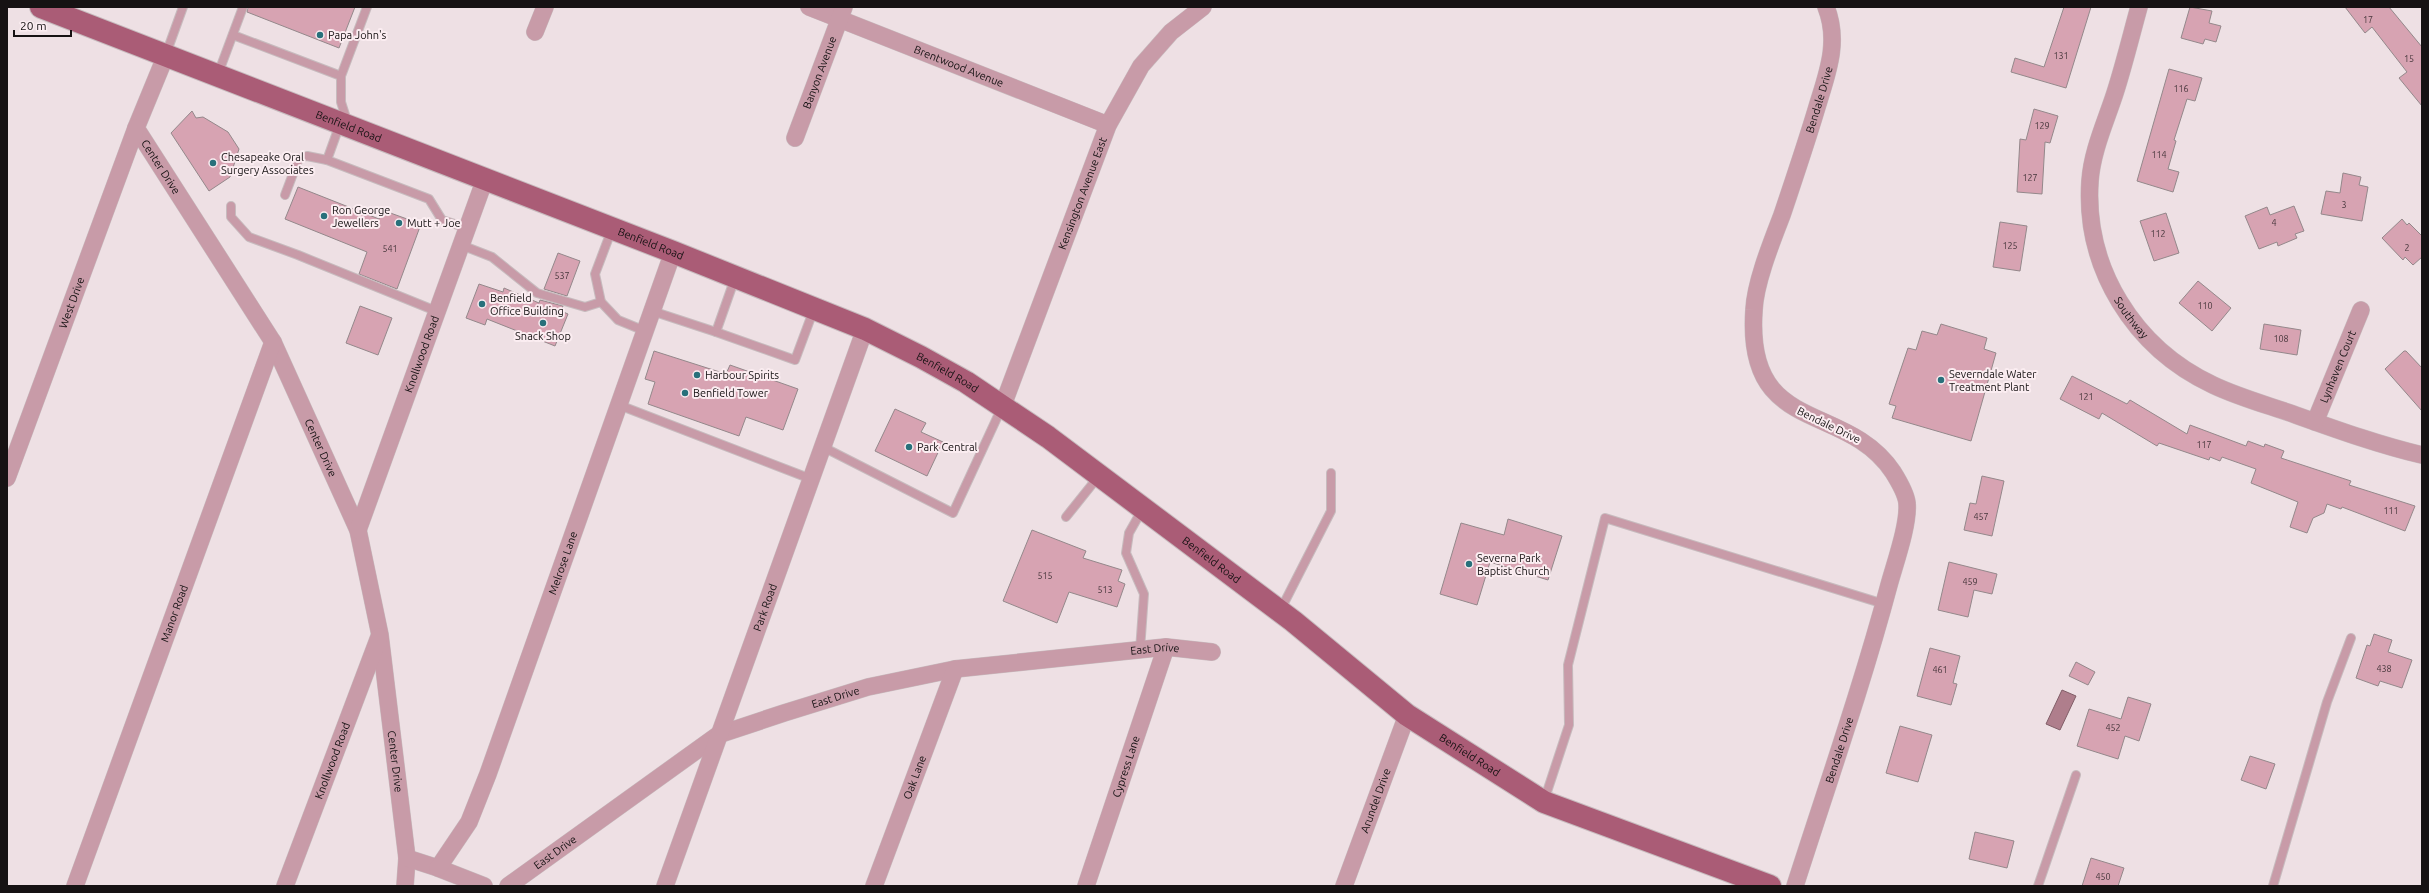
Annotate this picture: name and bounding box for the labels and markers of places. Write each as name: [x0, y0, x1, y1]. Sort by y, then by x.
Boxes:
place label: Papa John's: [328, 29, 387, 41]
marker: Papa John's: [315, 30, 325, 40]
place label: Chesapeake Oral Surgery Associates: [221, 151, 314, 176]
marker: Chesapeake Oral Surgery Associates: [208, 158, 218, 168]
place label: Ron George Jewellers: [332, 204, 390, 229]
marker: Ron George Jewellers: [319, 211, 329, 221]
place label: Mutt + Joe: [407, 217, 461, 229]
marker: Mutt + Joe: [394, 218, 404, 228]
place label: Benfield Office Building: [490, 292, 564, 317]
marker: Benfield Office Building: [477, 299, 487, 309]
marker: Snack Shop: [538, 318, 548, 328]
place label: Snack Shop: [515, 330, 571, 342]
place label: Severndale Water Treatment Plant: [1949, 368, 2037, 393]
place label: Harbour Spirits: [705, 369, 779, 381]
marker: Harbour Spirits: [692, 370, 702, 380]
marker: Severndale Water Treatment Plant: [1936, 375, 1946, 385]
place label: Benfield Tower: [693, 387, 769, 399]
marker: Benfield Tower: [680, 388, 690, 398]
place label: Park Central: [917, 441, 978, 453]
marker: Park Central: [904, 442, 914, 452]
place label: Severna Park Baptist Church: [1477, 552, 1550, 577]
marker: Severna Park Baptist Church: [1464, 559, 1474, 569]

